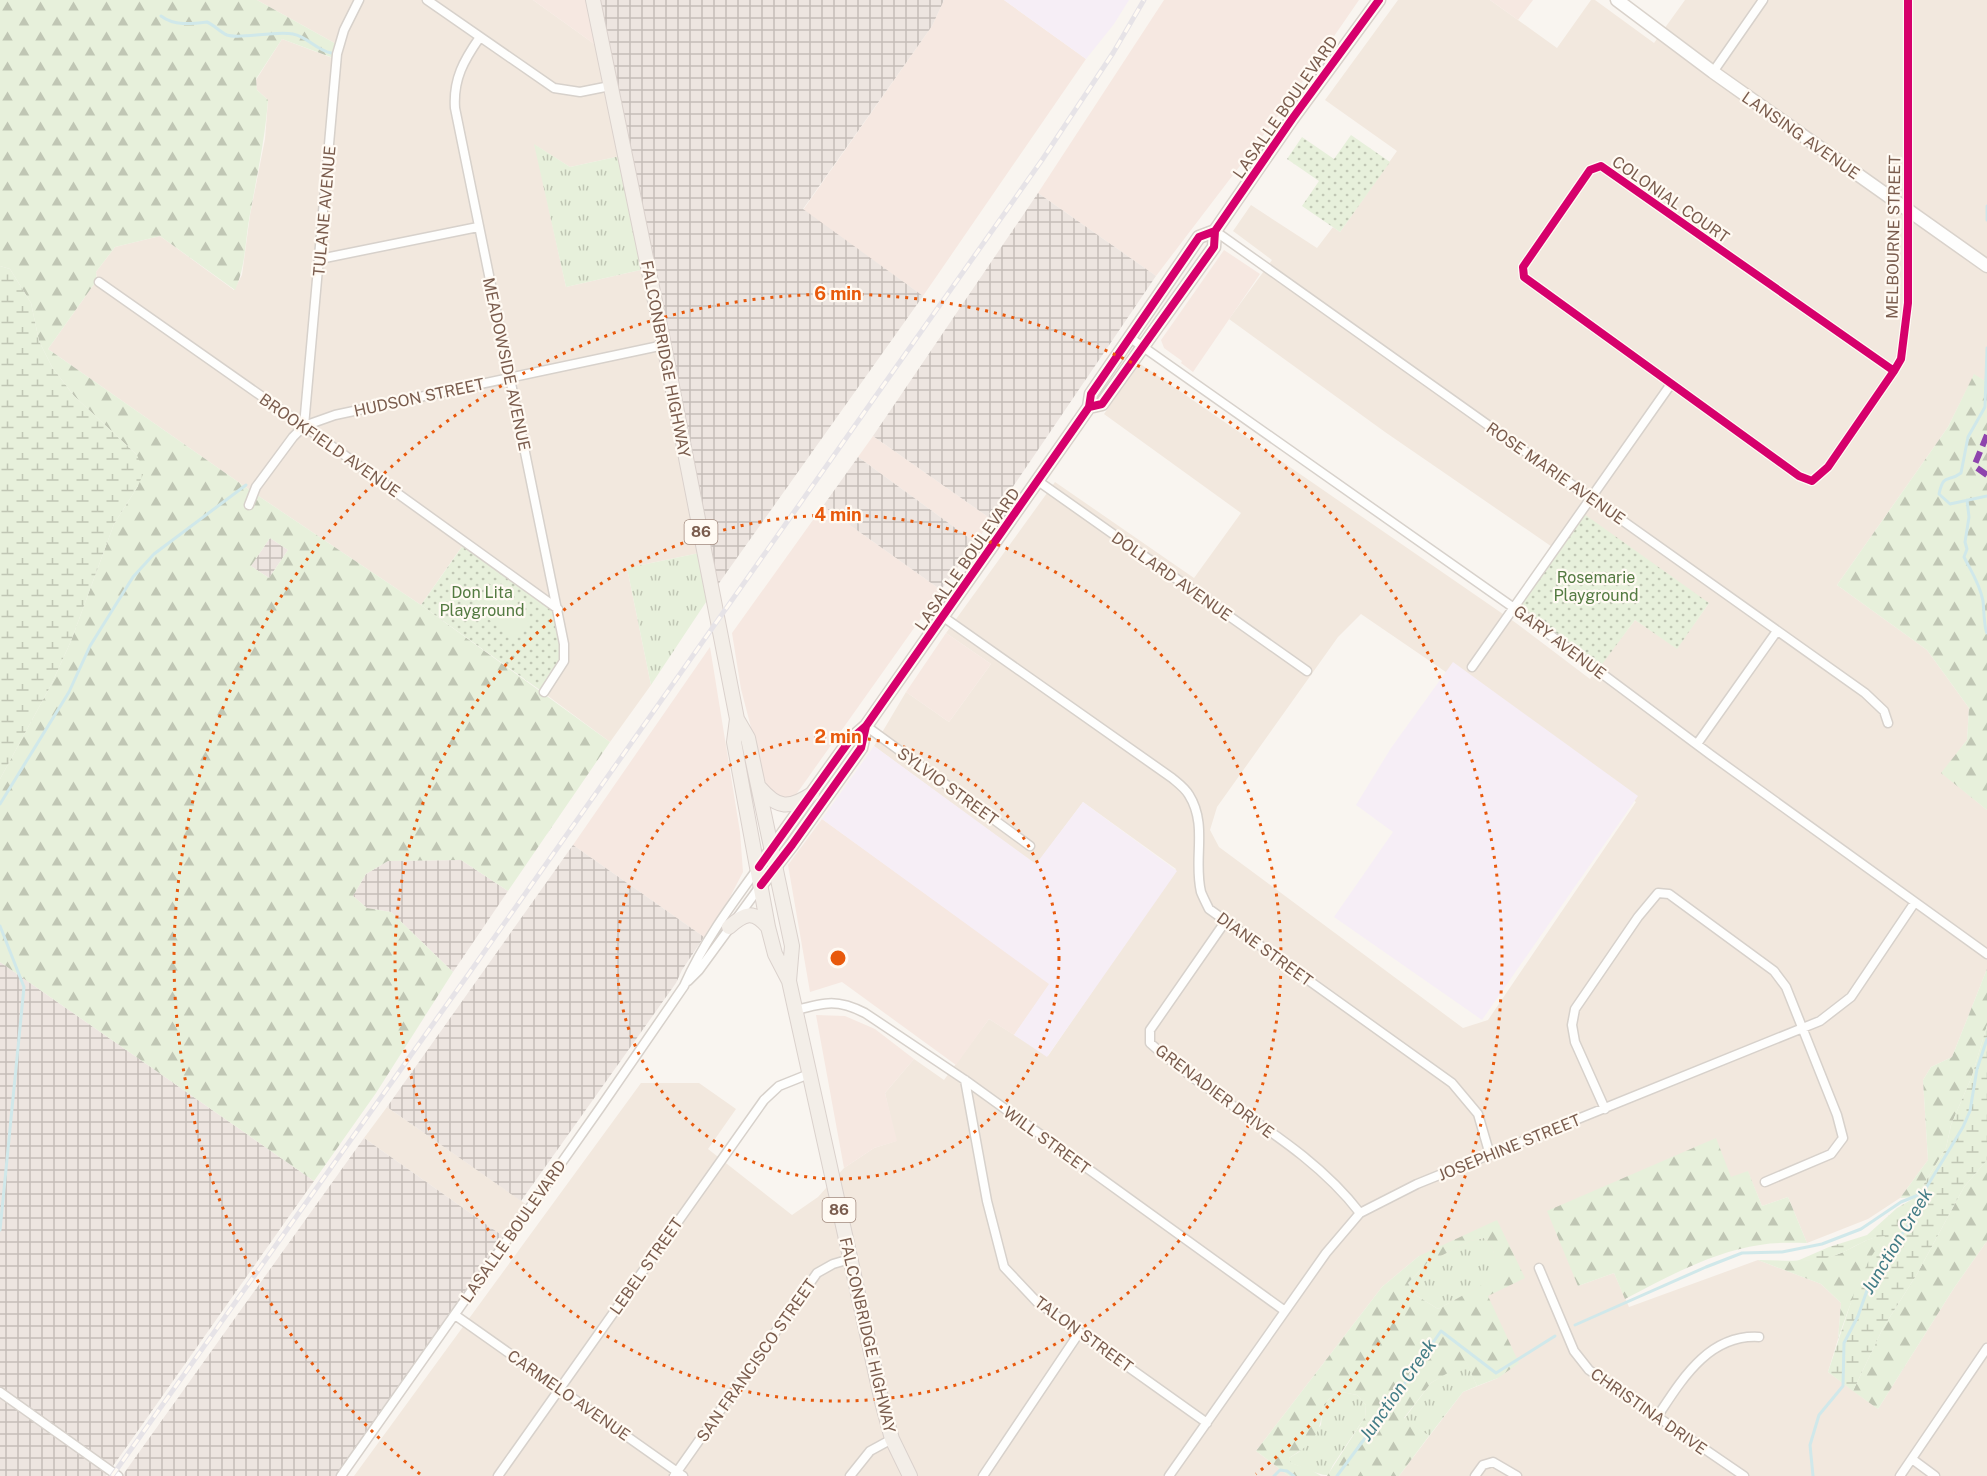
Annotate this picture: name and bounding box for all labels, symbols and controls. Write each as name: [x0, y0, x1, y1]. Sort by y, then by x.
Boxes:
street label: LASALLE BOULEVARD: [1229, 32, 1342, 182]
street label: LANSING AVENUE: [1738, 88, 1863, 183]
street label: TULANE AVENUE: [309, 145, 340, 277]
street label: COLONIAL COURT: [1609, 152, 1733, 247]
street label: MELBOURNE STREET: [1883, 154, 1904, 319]
street label: FALCONBRIDGE HIGHWAY: [637, 259, 694, 460]
street label: MEADOWSIDE AVENUE: [479, 276, 534, 452]
text: 6 min: [814, 283, 862, 304]
street label: HUDSON STREET: [352, 374, 487, 421]
street label: BROOKFIELD AVENUE: [256, 390, 404, 501]
street label: ROSE MARIE AVENUE: [1483, 418, 1629, 529]
street label: LASALLE BOULEVARD: [911, 484, 1024, 634]
text: 4 min: [814, 504, 862, 525]
road number: 86: [684, 520, 718, 544]
street label: DOLLARD AVENUE: [1108, 528, 1235, 625]
park label: Rosemarie Playground: [1553, 568, 1639, 605]
park label: Don Lita Playground: [439, 583, 525, 620]
street label: GARY AVENUE: [1510, 602, 1610, 683]
text: 2 min: [814, 726, 862, 747]
street label: SYLVIO STREET: [894, 744, 1002, 830]
street label: DIANE STREET: [1213, 908, 1317, 991]
centre of rings: [828, 948, 848, 968]
street label: GRENADIER DRIVE: [1152, 1041, 1278, 1142]
street label: WILL STREET: [1000, 1103, 1094, 1179]
street label: JOSEPHINE STREET: [1435, 1110, 1584, 1185]
street label: LASALLE BOULEVARD: [457, 1156, 570, 1306]
water label: Junction Creek: [1857, 1184, 1936, 1297]
road number: 86: [822, 1198, 856, 1222]
street label: LEBEL STREET: [606, 1214, 687, 1318]
street label: FALCONBRIDGE HIGHWAY: [836, 1235, 899, 1435]
street label: SAN FRANCISCO STREET: [693, 1275, 820, 1446]
street label: TALON STREET: [1031, 1292, 1137, 1377]
water label: Junction Creek: [1355, 1335, 1441, 1445]
street label: CARMELO AVENUE: [504, 1346, 634, 1445]
street label: CHRISTINA DRIVE: [1587, 1364, 1711, 1459]

